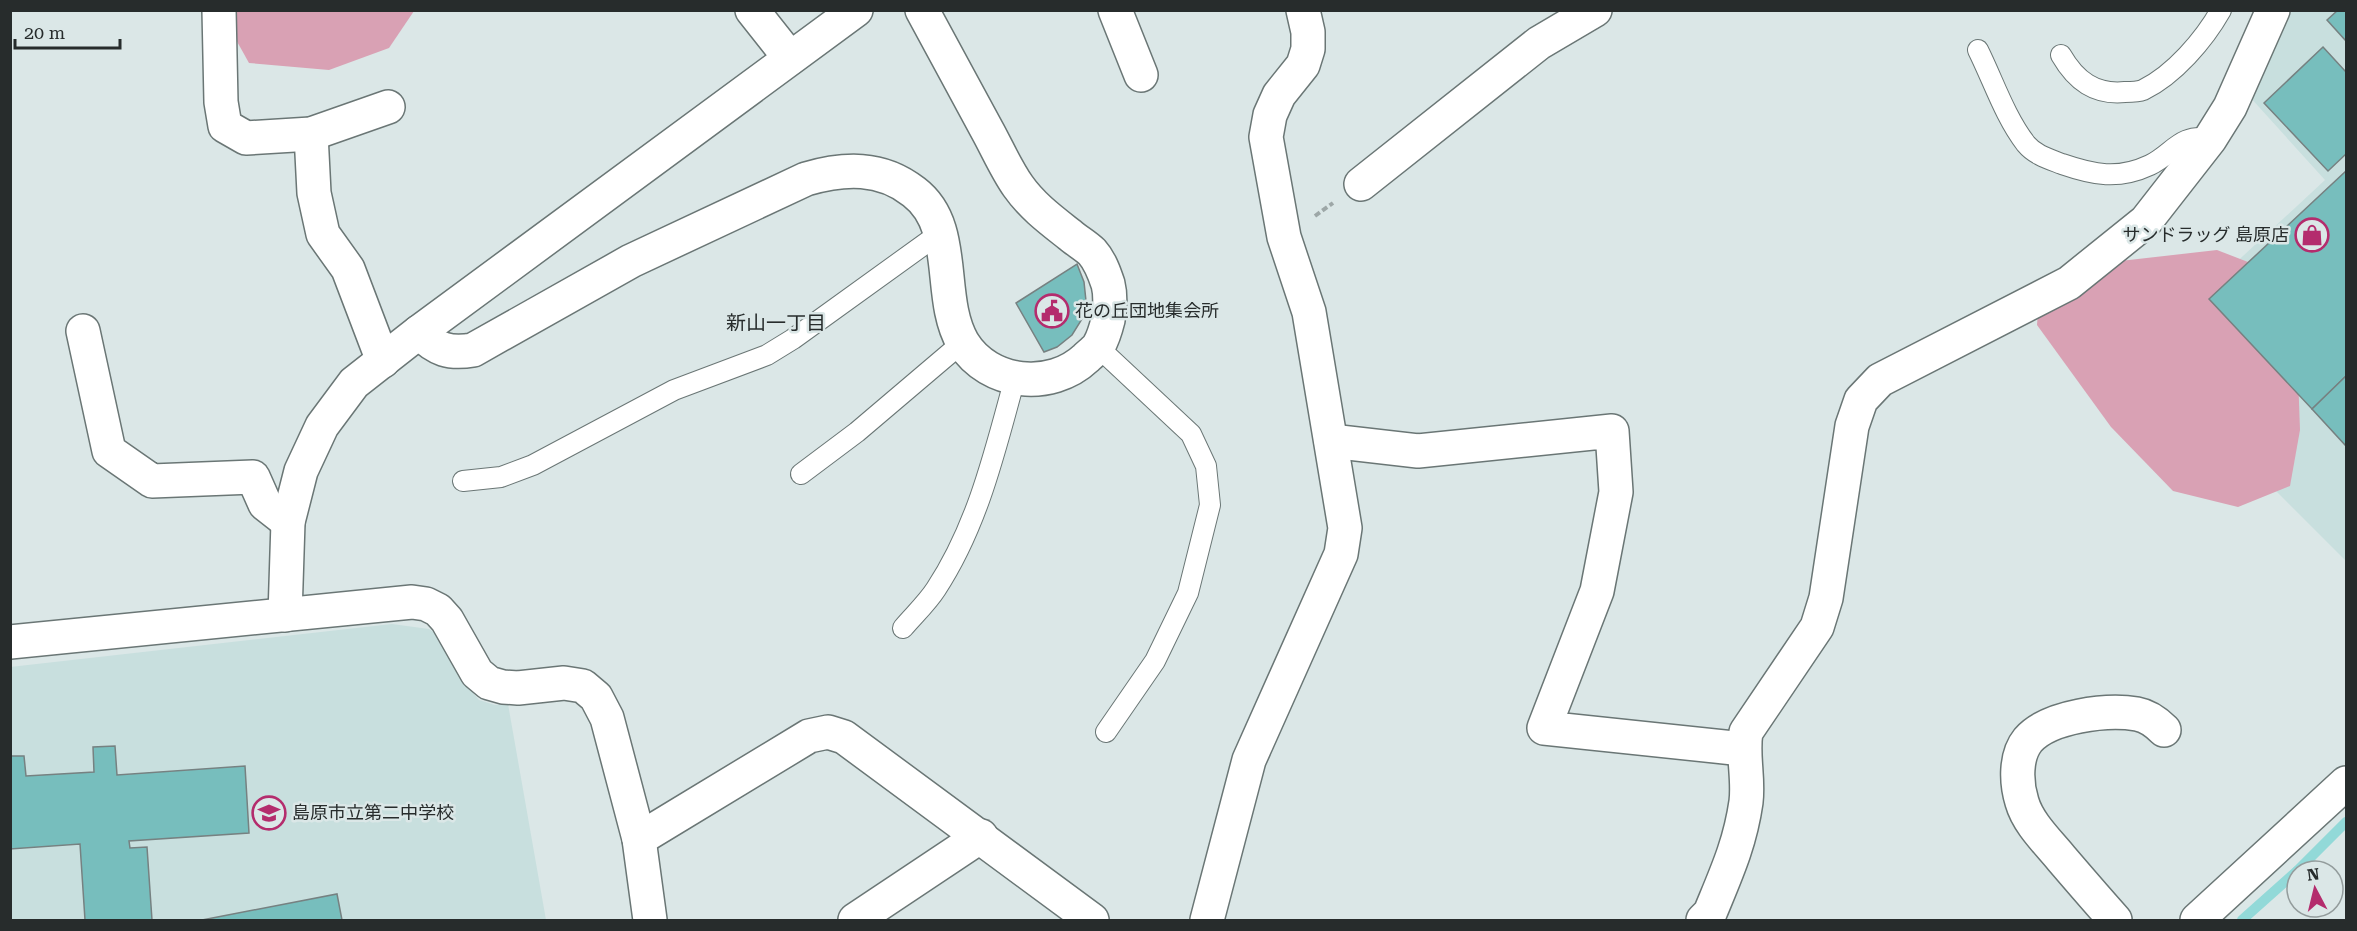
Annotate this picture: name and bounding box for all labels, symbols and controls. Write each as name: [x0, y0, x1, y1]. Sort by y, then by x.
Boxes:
scale bar: [15, 12, 120, 50]
text: 20 m: [24, 22, 65, 43]
shop icon: サンドラッグ 島原店: [2294, 217, 2330, 253]
place label: サンドラッグ 島原店: [2122, 224, 2289, 245]
public building icon: 花の丘団地集会所: [1034, 293, 1070, 329]
place label: 花の丘団地集会所: [1075, 300, 1219, 321]
district label: 新山一丁目: [726, 311, 826, 335]
school or university icon: 島原市立第二中学校: [251, 795, 287, 831]
place label: 島原市立第二中学校: [292, 802, 454, 823]
north arrow: [2285, 859, 2345, 919]
text: N: [2306, 864, 2321, 885]

